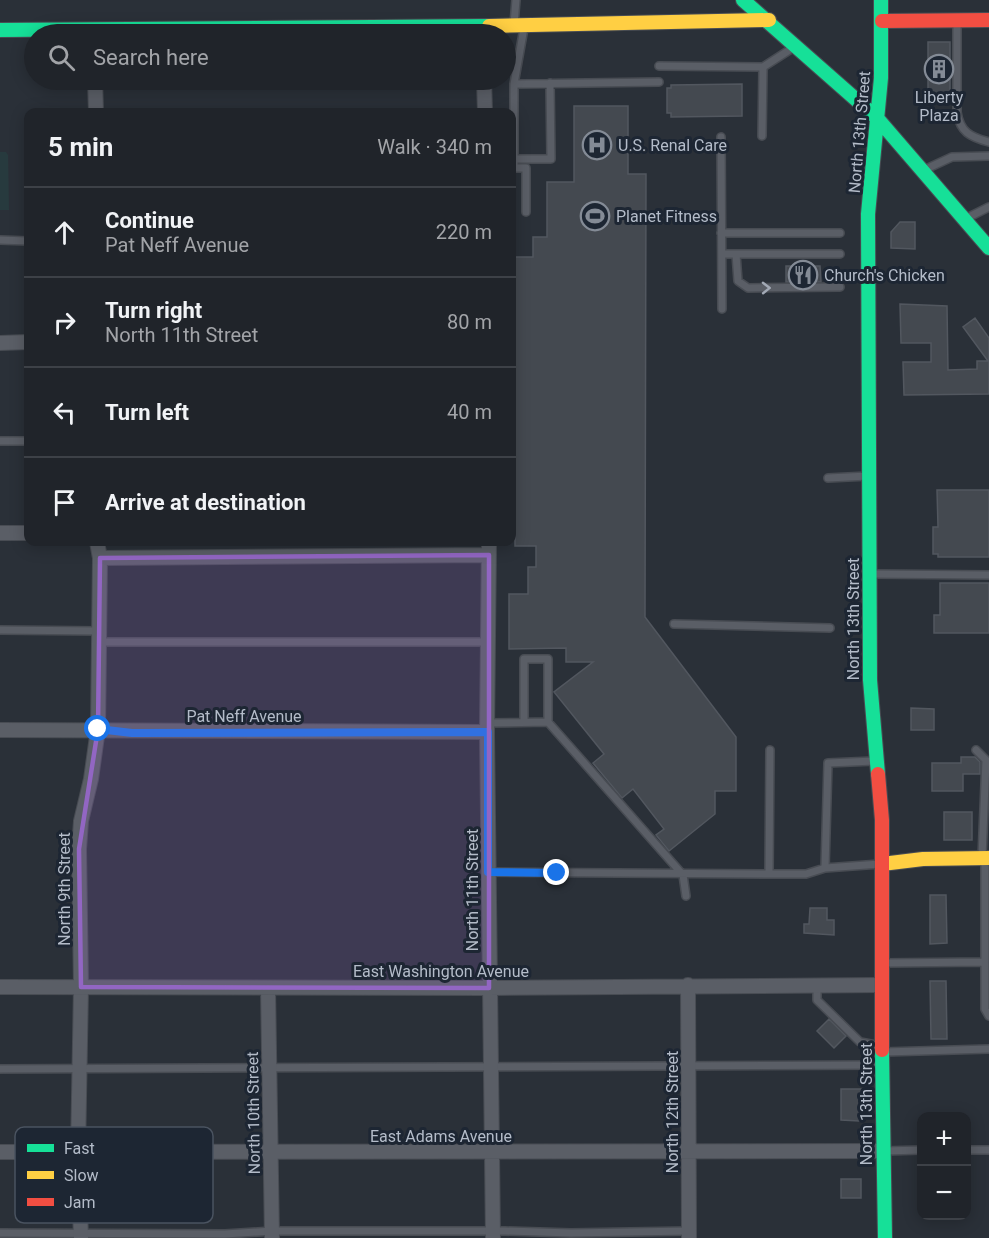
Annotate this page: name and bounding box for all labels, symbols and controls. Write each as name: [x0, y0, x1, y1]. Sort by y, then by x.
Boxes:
search box: [24, 24, 516, 90]
icon: search: [45, 41, 78, 74]
text: Search here: [93, 45, 209, 70]
building icon: Liberty Plaza: [923, 53, 955, 85]
street label: North 13th Street: [845, 70, 874, 194]
place label: Liberty Plaza: [915, 88, 964, 125]
hospital icon: U.S. Renal Care: [581, 129, 613, 161]
text: 5 min: [48, 132, 113, 162]
text: Walk · 340 m: [377, 135, 492, 159]
place label: U.S. Renal Care: [618, 136, 727, 155]
sports icon: Planet Fitness: [579, 200, 611, 232]
place label: Planet Fitness: [616, 207, 717, 226]
text: Continue: [105, 208, 194, 233]
icon: ahead: [48, 216, 81, 249]
text: 220 m: [436, 220, 492, 244]
text: Pat Neff Avenue: [105, 233, 249, 257]
restaurant icon: Church's Chicken: [787, 259, 819, 291]
place label: Church's Chicken: [824, 266, 945, 285]
one-way arrow: [762, 282, 771, 294]
text: Turn right: [105, 298, 202, 323]
icon: right: [48, 306, 81, 339]
text: 80 m: [447, 310, 492, 334]
text: North 11th Street: [105, 323, 258, 347]
icon: left: [48, 396, 81, 429]
text: Turn left: [105, 400, 189, 425]
text: 40 m: [447, 400, 492, 424]
icon: arrive: [48, 486, 81, 519]
text: Arrive at destination: [105, 490, 306, 515]
street label: North 13th Street: [844, 558, 863, 680]
street label: Pat Neff Avenue: [186, 707, 302, 726]
route start: [84, 715, 110, 741]
street label: North 11th Street: [463, 829, 482, 951]
street label: North 9th Street: [55, 832, 74, 946]
route end: [543, 859, 569, 885]
street label: East Washington Avenue: [353, 962, 529, 981]
street label: North 13th Street: [857, 1043, 876, 1165]
street label: North 12th Street: [663, 1051, 682, 1173]
street label: North 10th Street: [243, 1052, 264, 1174]
map controls: [917, 1112, 971, 1220]
button: +: [917, 1112, 971, 1166]
legend: [15, 1127, 213, 1223]
street label: East Adams Avenue: [370, 1127, 512, 1146]
text: Fast: [64, 1139, 95, 1158]
text: Slow: [64, 1166, 99, 1185]
button: −: [917, 1166, 971, 1220]
text: Jam: [64, 1193, 96, 1212]

